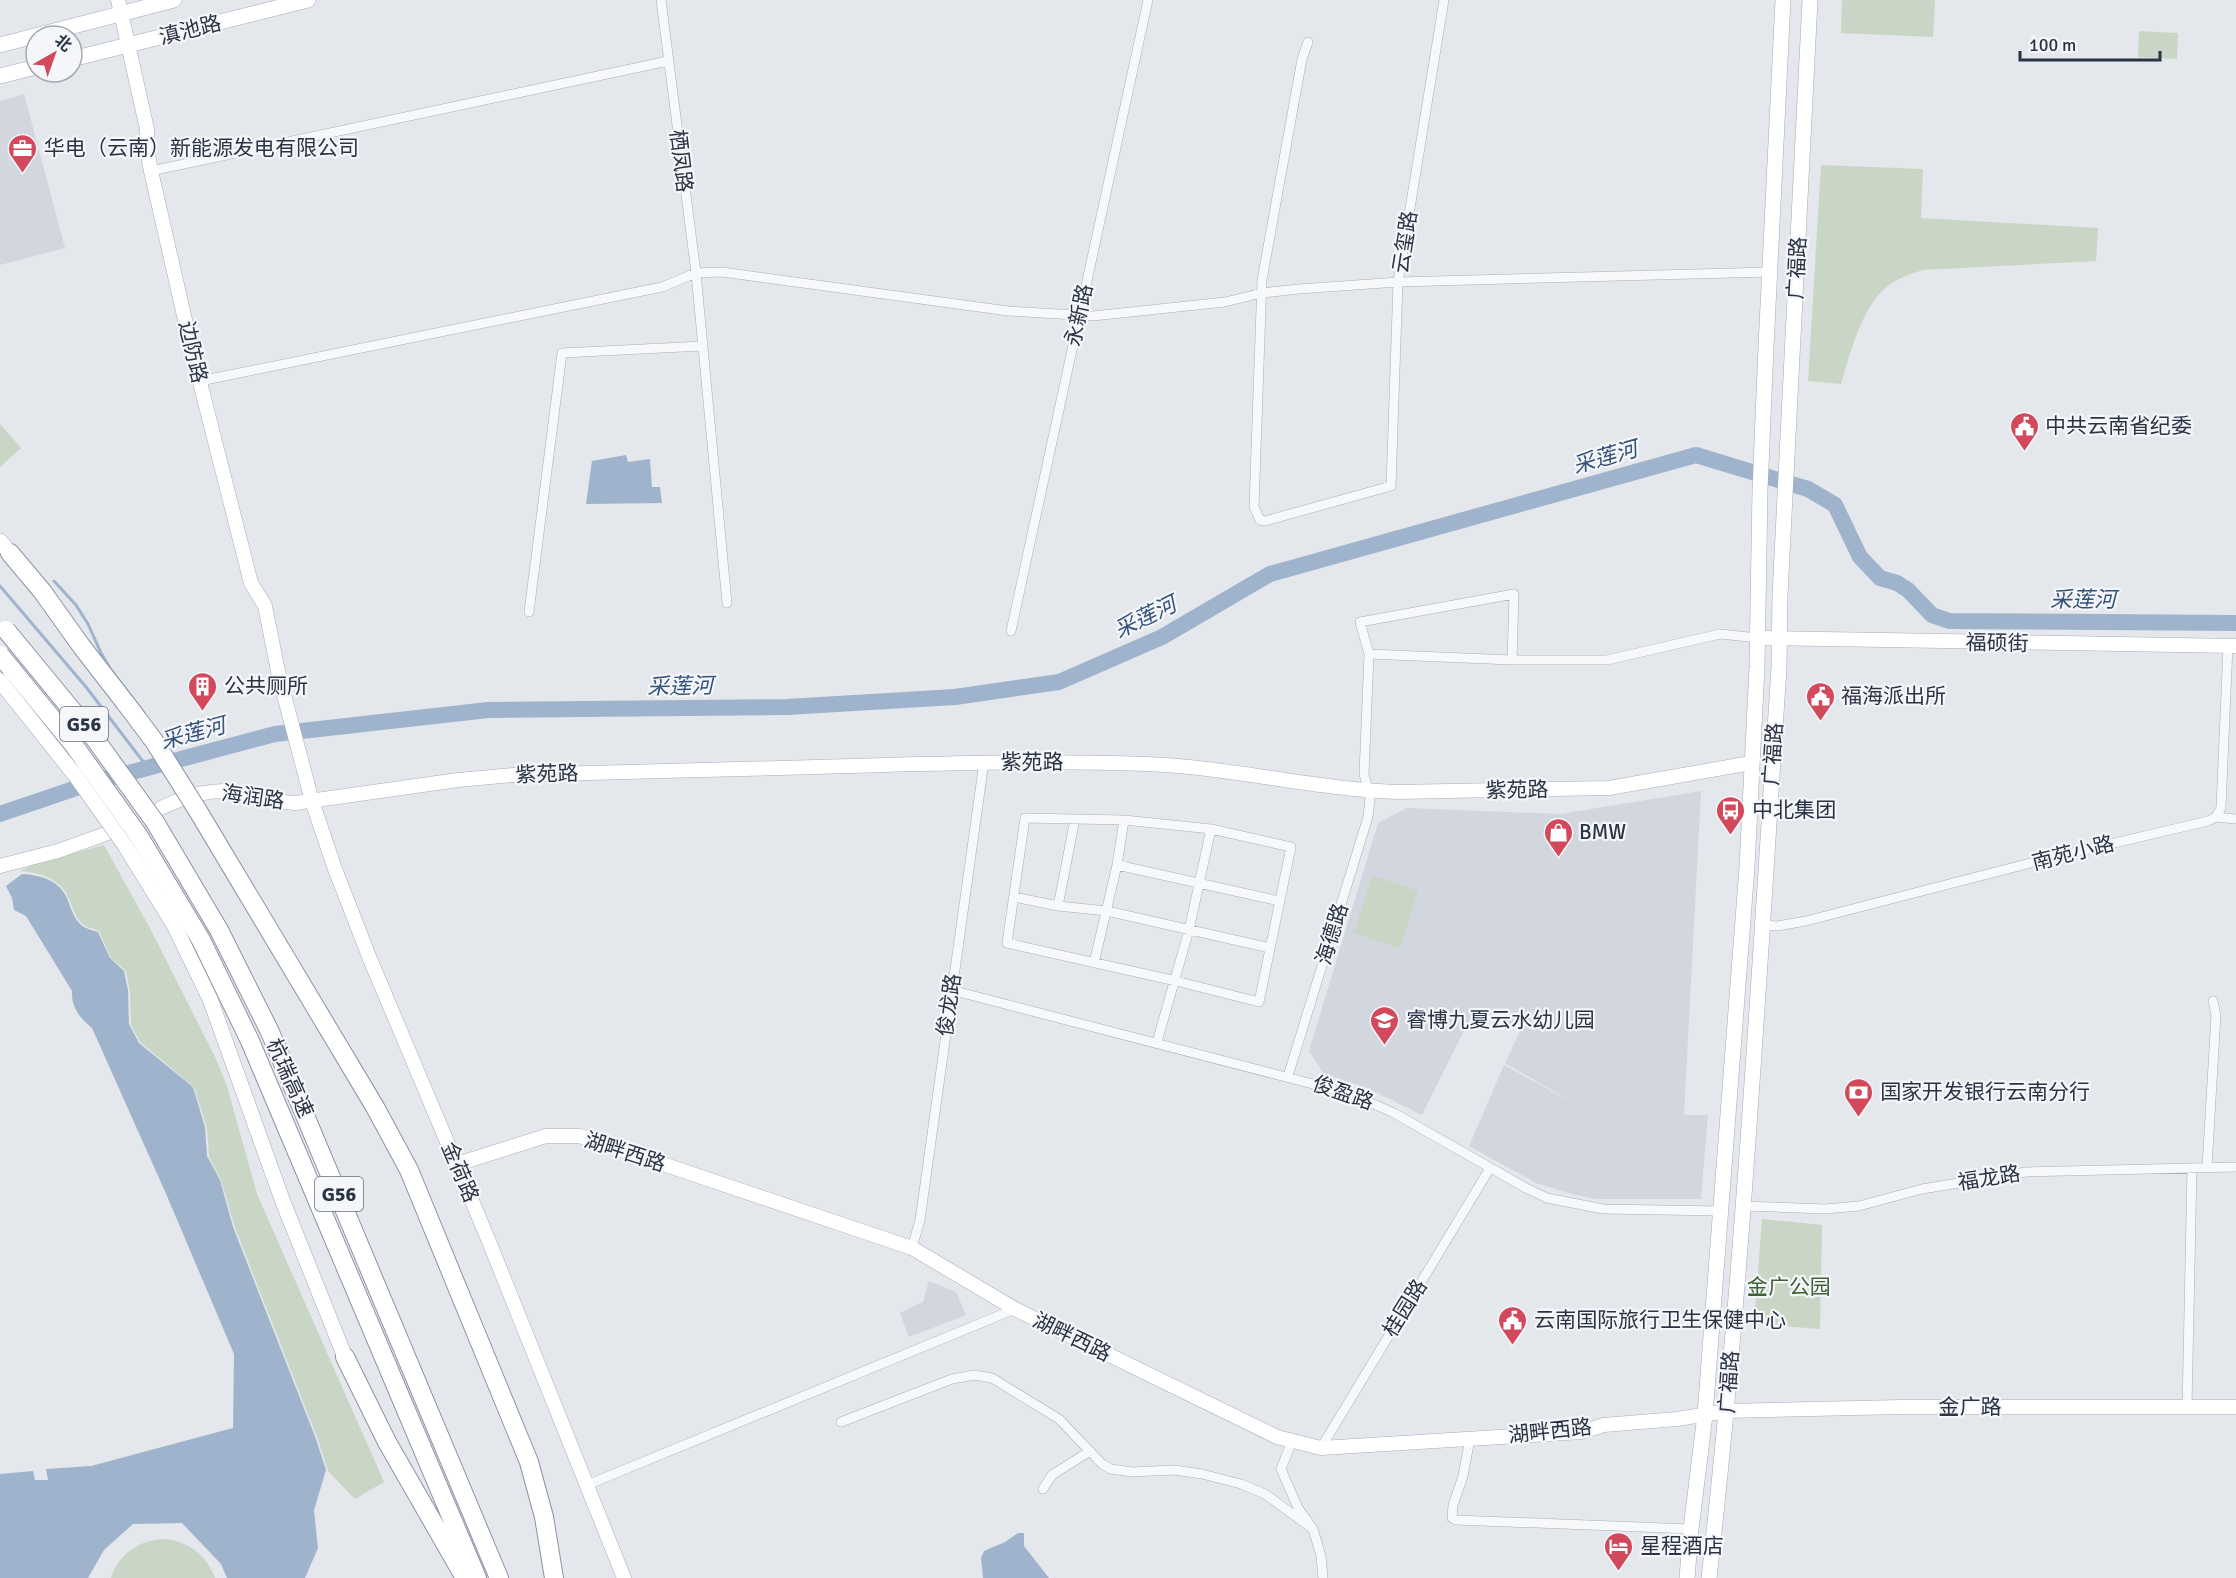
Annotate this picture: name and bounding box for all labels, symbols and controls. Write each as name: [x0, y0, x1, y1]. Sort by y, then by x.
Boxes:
street label: 滇池路: [156, 10, 224, 50]
north arrow: [24, 24, 84, 84]
scale bar: [2020, 24, 2160, 62]
text: 北: [50, 30, 76, 56]
text: 100 m: [2029, 34, 2076, 56]
street label: 栖凤路: [664, 128, 698, 194]
office icon: 华电（云南）新能源发电有限公司: [7, 132, 39, 174]
place label: 华电（云南）新能源发电有限公司: [44, 135, 359, 161]
street label: 云玺路: [1387, 209, 1423, 275]
street label: 广福路: [1782, 236, 1812, 300]
street label: 永新路: [1060, 281, 1098, 349]
street label: 边防路: [173, 318, 213, 386]
public building icon: 中共云南省纪委: [2008, 410, 2040, 452]
place label: 中共云南省纪委: [2045, 413, 2192, 439]
water label: 采莲河: [1570, 434, 1644, 479]
water label: 采莲河: [2050, 586, 2120, 613]
water label: 采莲河: [1109, 589, 1184, 644]
street label: 福硕街: [1965, 629, 2029, 657]
building icon: 公共厕所: [187, 670, 219, 712]
water label: 采莲河: [647, 672, 717, 700]
place label: 公共厕所: [224, 673, 308, 699]
public building icon: 福海派出所: [1804, 680, 1836, 722]
place label: 福海派出所: [1841, 683, 1946, 709]
road number: G56: [60, 707, 108, 741]
water label: 采莲河: [158, 710, 232, 755]
street label: 广福路: [1758, 722, 1788, 786]
street label: 紫苑路: [1001, 749, 1064, 775]
street label: 紫苑路: [515, 760, 579, 788]
street label: 紫苑路: [1485, 776, 1549, 804]
street label: 海润路: [220, 780, 286, 814]
bus stop icon: 中北集团: [1715, 794, 1747, 836]
place label: 中北集团: [1752, 797, 1836, 823]
shop icon: BMW: [1542, 816, 1574, 858]
place label: BMW: [1579, 819, 1626, 845]
street label: 南苑小路: [2029, 830, 2117, 876]
street label: 海德路: [1310, 900, 1354, 968]
street label: 俊龙路: [932, 972, 966, 1038]
school or university icon: 睿博九夏云水幼儿园: [1369, 1004, 1401, 1046]
place label: 睿博九夏云水幼儿园: [1406, 1007, 1595, 1033]
street label: 杭瑞高速: [261, 1034, 319, 1122]
street label: 俊盈路: [1309, 1070, 1377, 1116]
bank icon: 国家开发银行云南分行: [1843, 1076, 1875, 1118]
place label: 国家开发银行云南分行: [1880, 1079, 2090, 1105]
street label: 湖畔西路: [581, 1127, 669, 1177]
street label: 金荷路: [436, 1138, 484, 1206]
street label: 福龙路: [1956, 1160, 2022, 1196]
road number: G56: [315, 1177, 363, 1211]
street label: 桂园路: [1377, 1274, 1433, 1342]
park label: 金广公园: [1747, 1274, 1831, 1300]
public building icon: 云南国际旅行卫生保健中心: [1497, 1304, 1529, 1346]
street label: 湖畔西路: [1029, 1307, 1115, 1367]
place label: 云南国际旅行卫生保健中心: [1534, 1307, 1786, 1333]
street label: 广福路: [1714, 1350, 1744, 1414]
street label: 金广路: [1939, 1394, 2002, 1420]
street label: 湖畔西路: [1507, 1414, 1593, 1448]
hotel icon: 星程酒店: [1603, 1530, 1635, 1572]
place label: 星程酒店: [1640, 1533, 1724, 1559]

